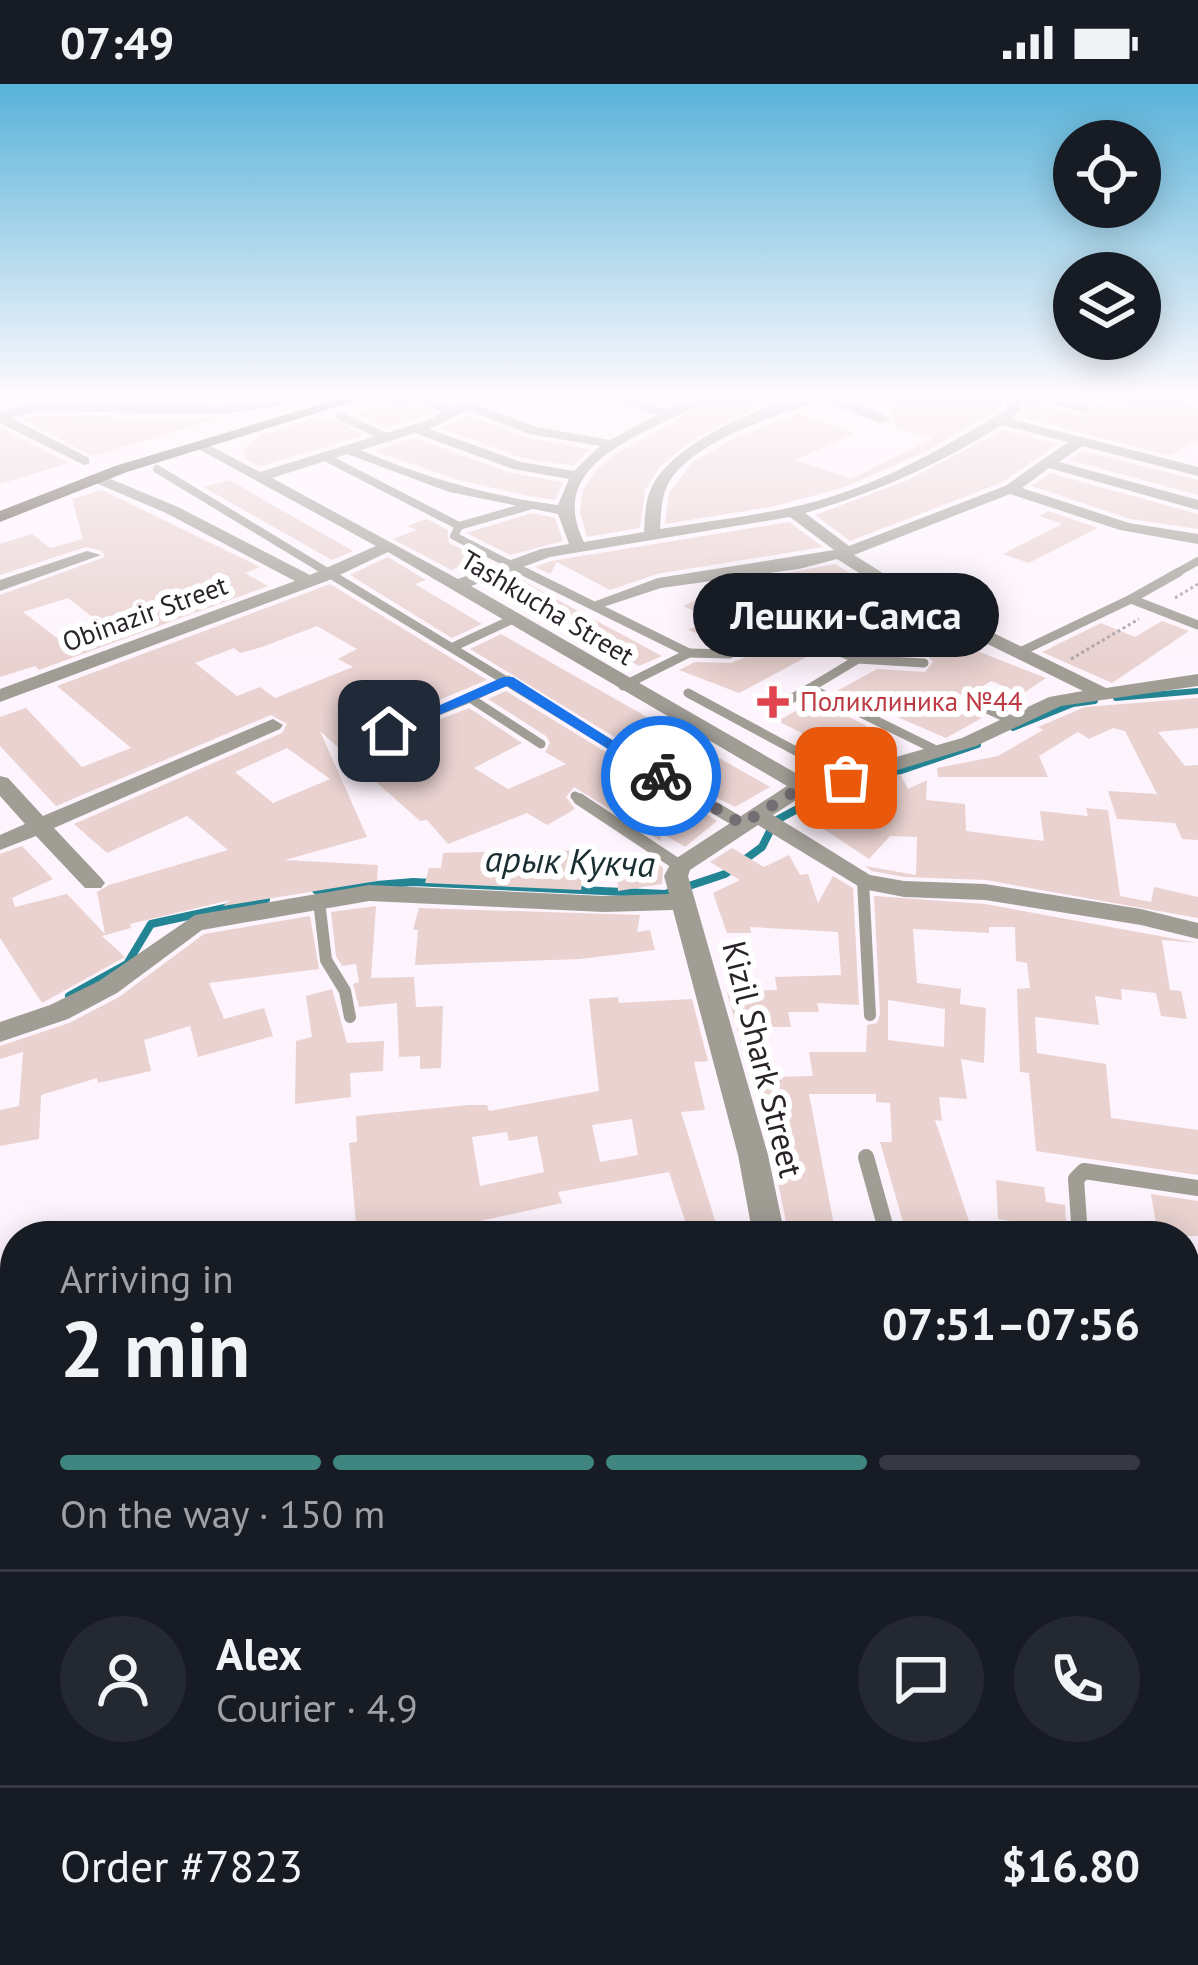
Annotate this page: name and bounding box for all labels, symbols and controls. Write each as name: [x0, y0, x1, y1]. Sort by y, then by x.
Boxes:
text: 07:49: [60, 13, 174, 71]
map controls: [1053, 120, 1161, 360]
button: locate: [1053, 120, 1161, 228]
button: layers: [1053, 252, 1161, 360]
street label: Tashkucha Street: [455, 542, 640, 672]
street label: Obinazir Street: [58, 567, 232, 659]
callout: Лешки-Самса: [693, 574, 999, 658]
text: Лешки-Самса: [730, 589, 962, 640]
pin: [338, 680, 440, 782]
place label: Поликлиника №44: [800, 684, 1023, 718]
marker: Поликлиника №44: [757, 686, 789, 718]
icon: home: [356, 698, 422, 764]
courier: [601, 716, 721, 836]
pin: [795, 727, 897, 829]
icon: bike: [628, 743, 694, 809]
icon: bag: [813, 745, 879, 811]
water label: арык Кукча: [484, 834, 656, 887]
street label: Kizil Shark Street: [713, 936, 814, 1182]
text: Arriving in: [60, 1253, 234, 1304]
text: 07:51–07:56: [882, 1294, 1140, 1352]
text: 2 min: [60, 1298, 250, 1399]
text: On the way · 150 m: [60, 1488, 385, 1539]
button: person: [60, 1616, 186, 1742]
button: chat: [858, 1616, 984, 1742]
button: phone: [1014, 1616, 1140, 1742]
text: Alex: [216, 1624, 302, 1682]
text: Courier · 4.9: [216, 1682, 418, 1733]
text: Order #7823: [60, 1836, 303, 1894]
text: $16.80: [1001, 1836, 1140, 1894]

